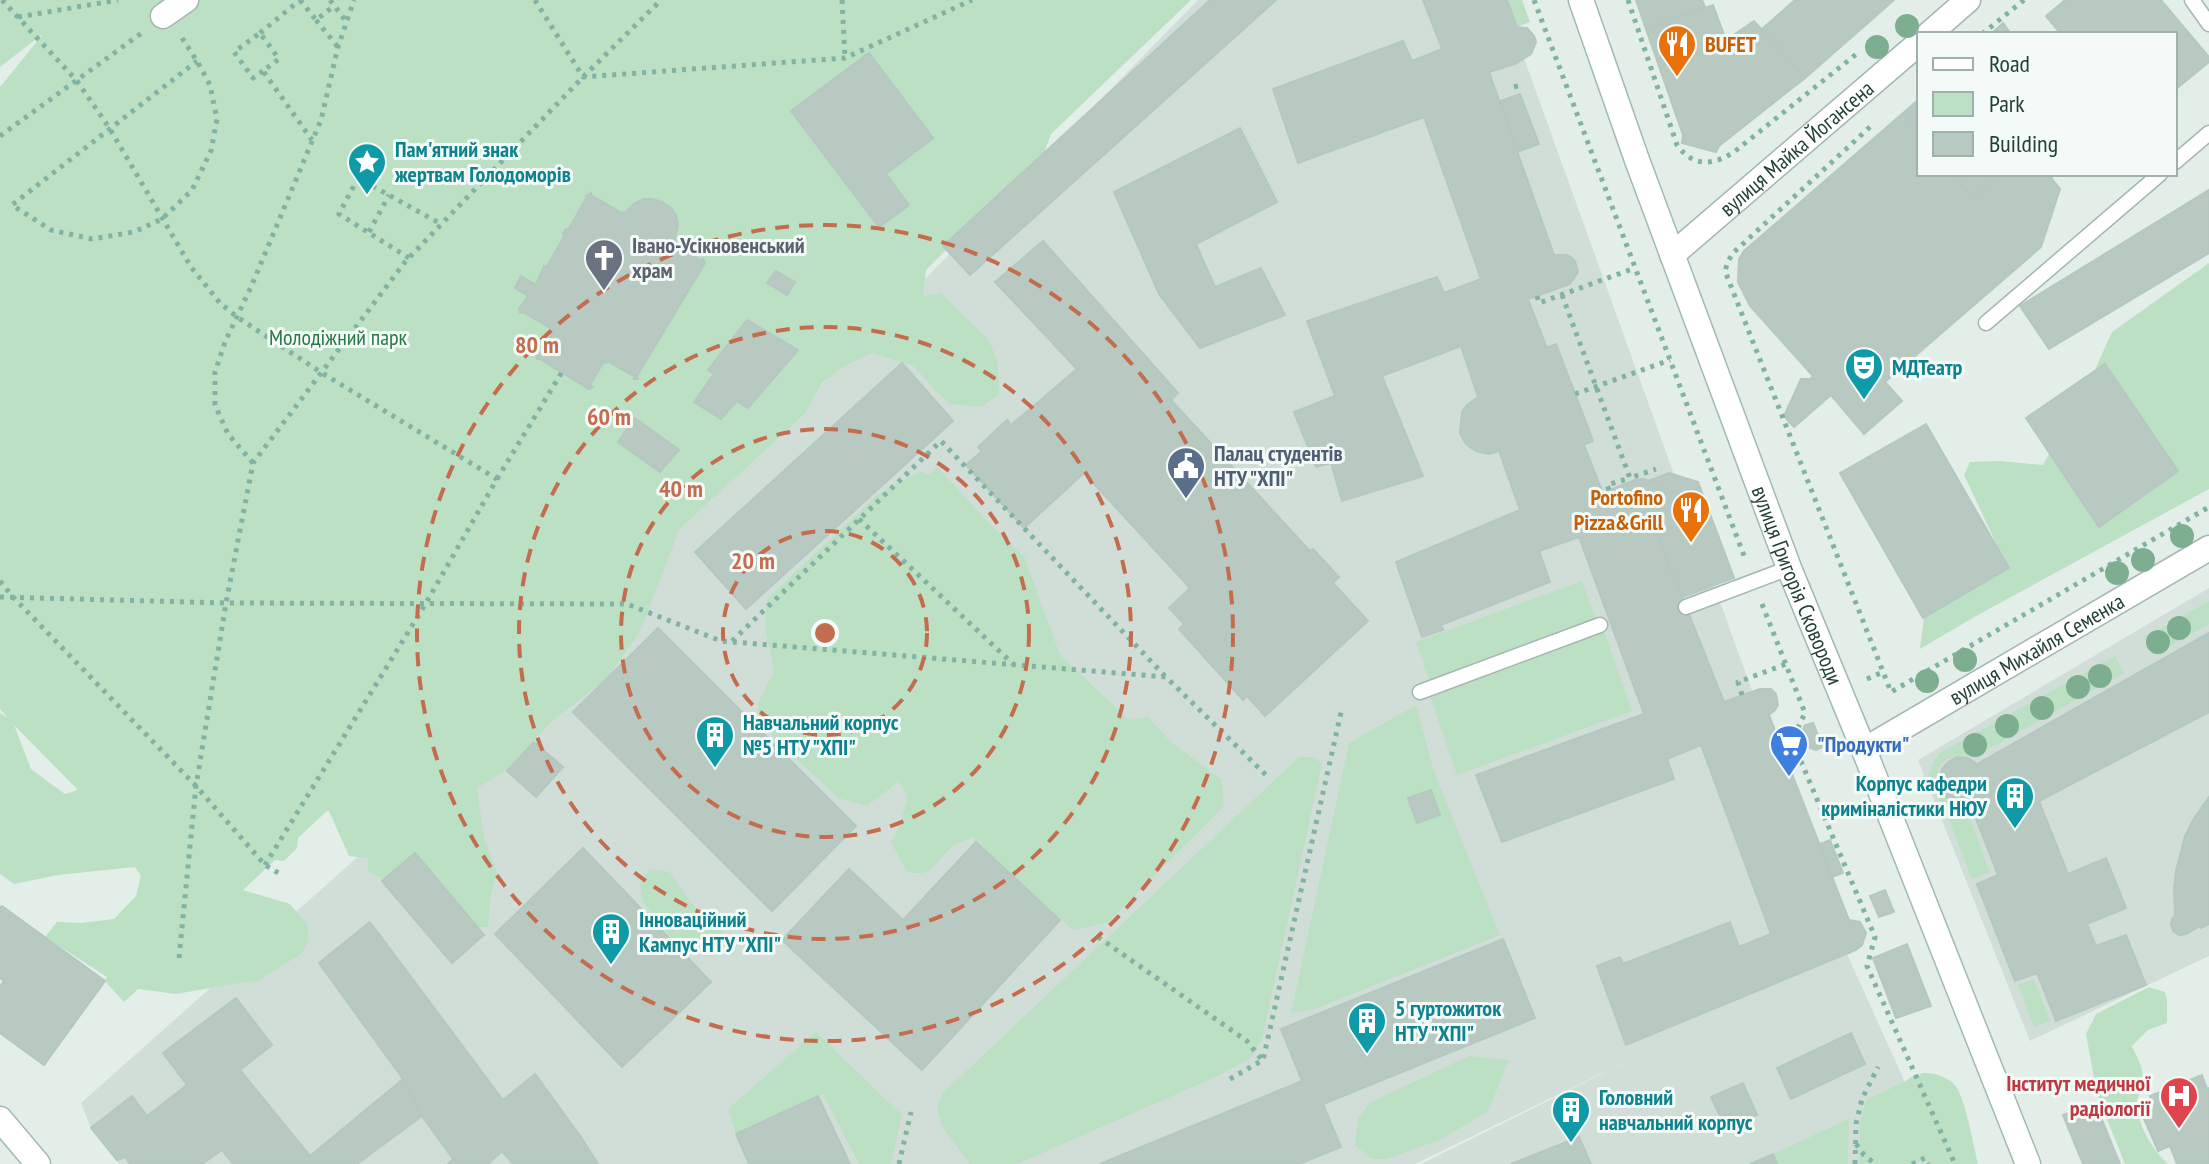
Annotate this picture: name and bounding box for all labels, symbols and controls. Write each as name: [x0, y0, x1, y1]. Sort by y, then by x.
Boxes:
restaurant icon: BUFET: [1656, 23, 1698, 78]
place label: BUFET: [1705, 30, 1757, 58]
legend: [1917, 32, 2177, 176]
text: Road: [1989, 48, 2030, 79]
street label: вулиця Майка Йогансена: [1714, 74, 1879, 222]
text: Park: [1989, 88, 2025, 119]
text: Building: [1989, 128, 2058, 159]
place label: Пам'ятний знак жертвам Голодоморів: [394, 135, 571, 188]
place icon: Пам'ятний знак жертвам Голодоморів: [346, 141, 388, 196]
place label: Івано-Усікновенський храм: [632, 231, 805, 284]
church icon: Івано-Усікновенський храм: [583, 237, 625, 292]
park label: Молодіжний парк: [269, 323, 408, 351]
text: 80 m: [515, 329, 559, 360]
theatre icon: МДТеатр: [1843, 346, 1885, 401]
place label: МДТеатр: [1892, 353, 1963, 381]
text: 60 m: [587, 401, 631, 432]
place label: Палац студентів НТУ "ХПІ": [1214, 439, 1343, 492]
public building icon: Палац студентів НТУ "ХПІ": [1165, 445, 1207, 500]
text: 40 m: [659, 473, 703, 504]
street label: вулиця Григорія Сковороди: [1746, 482, 1850, 689]
place label: Portofino Pizza&Grill: [1574, 483, 1664, 536]
restaurant icon: Portofino Pizza&Grill: [1670, 489, 1712, 544]
text: 20 m: [731, 545, 775, 576]
street label: вулиця Михайля Семенка: [1944, 587, 2129, 711]
centre of rings: [811, 619, 839, 647]
place label: Навчальний корпус №5 НТУ "ХПІ": [743, 708, 899, 761]
building icon: Навчальний корпус №5 НТУ "ХПІ": [694, 714, 736, 769]
supermarket icon: "Продукти": [1768, 723, 1810, 778]
place label: "Продукти": [1817, 730, 1909, 758]
place label: Корпус кафедри криміналістики НЮУ: [1821, 769, 1988, 822]
building icon: Корпус кафедри криміналістики НЮУ: [1994, 775, 2036, 830]
place label: Інноваційний Кампус НТУ "ХПІ": [639, 905, 781, 958]
building icon: Інноваційний Кампус НТУ "ХПІ": [590, 911, 632, 966]
place label: 5 гуртожиток НТУ "ХПІ": [1395, 994, 1502, 1047]
building icon: 5 гуртожиток НТУ "ХПІ": [1346, 1000, 1388, 1055]
place label: Інститут медичної радіології: [2006, 1069, 2151, 1122]
hospital icon: Інститут медичної радіології: [2158, 1075, 2200, 1130]
place label: Головний навчальний корпус: [1599, 1083, 1753, 1136]
building icon: Головний навчальний корпус: [1550, 1089, 1592, 1144]

